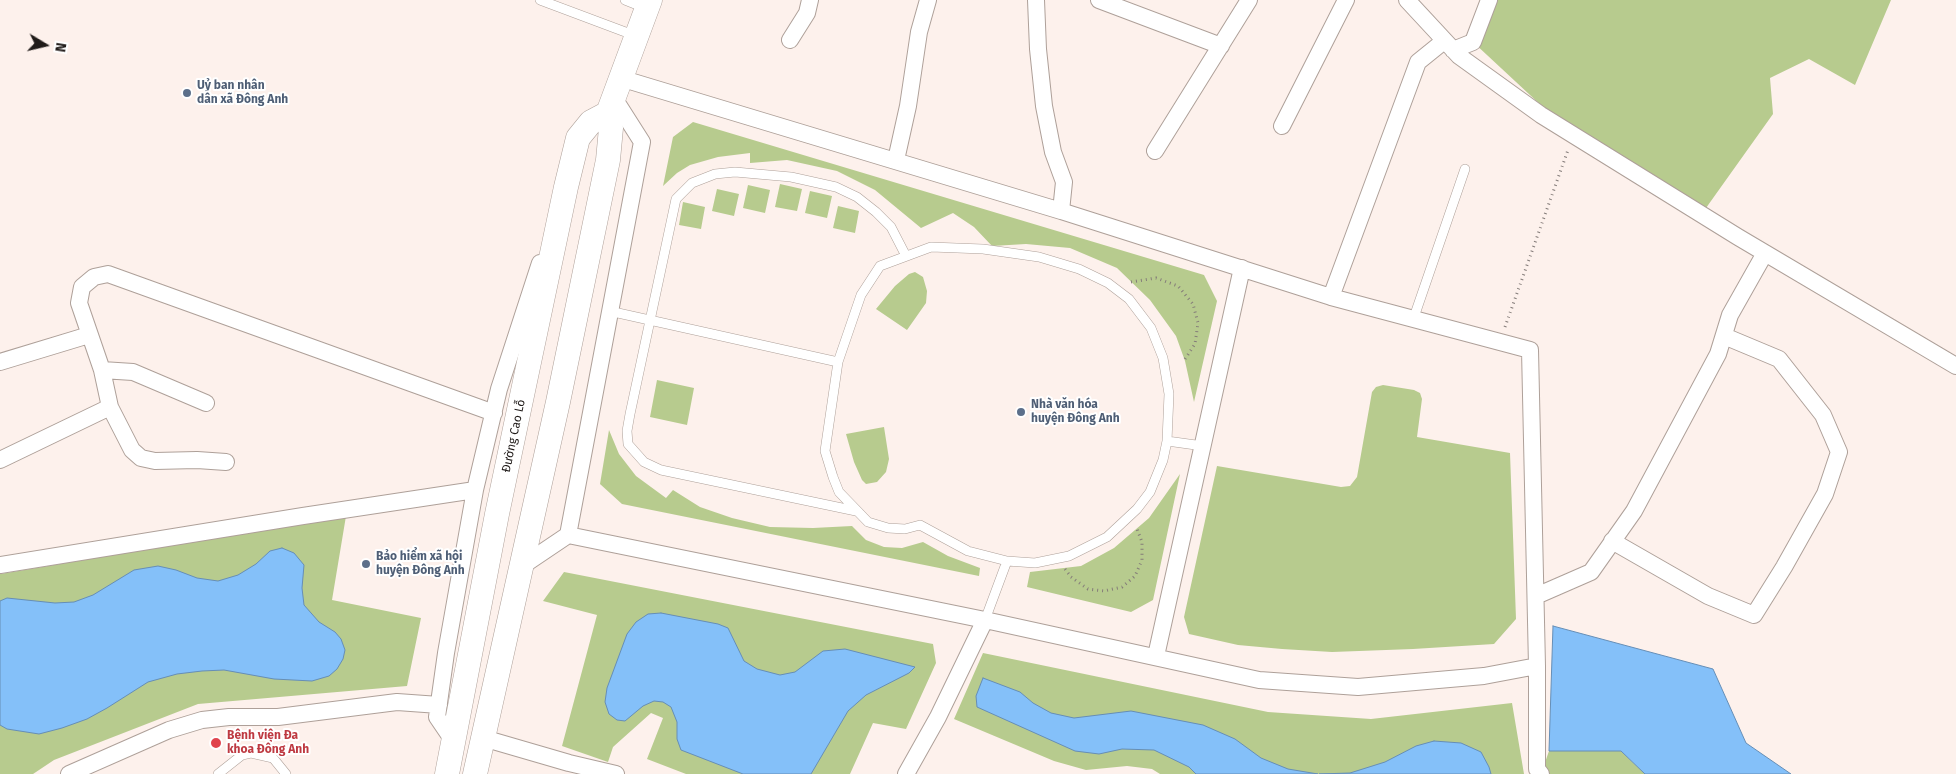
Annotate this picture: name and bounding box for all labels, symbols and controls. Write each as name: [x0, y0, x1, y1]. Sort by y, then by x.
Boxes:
north arrow: [20, 20, 70, 70]
text: N: [51, 41, 69, 53]
place label: Uỷ ban nhân dân xã Đông Anh: [197, 79, 288, 107]
marker: Uỷ ban nhân dân xã Đông Anh: [181, 87, 193, 99]
street label: Đường Cao Lỗ: [499, 398, 529, 474]
place label: Nhà văn hóa huyện Đông Anh: [1031, 398, 1120, 426]
marker: Nhà văn hóa huyện Đông Anh: [1015, 406, 1027, 418]
place label: Bảo hiểm xã hội huyện Đông Anh: [376, 550, 465, 578]
marker: Bảo hiểm xã hội huyện Đông Anh: [360, 558, 372, 570]
place label: Bệnh viện Đa khoa Đông Anh: [227, 729, 309, 757]
marker: Bệnh viện Đa khoa Đông Anh: [209, 736, 223, 750]

